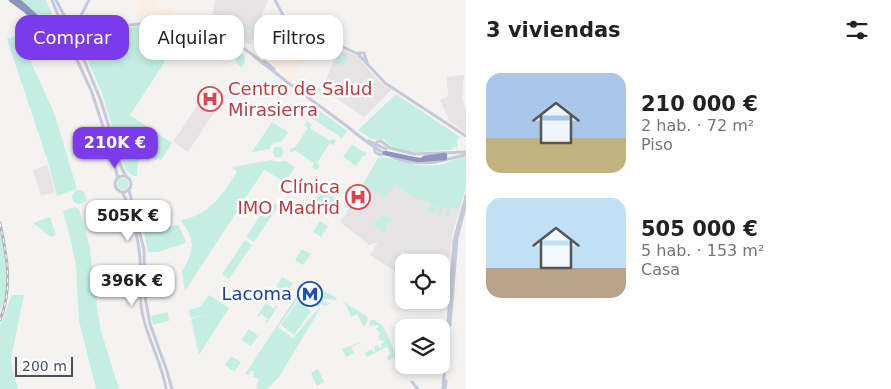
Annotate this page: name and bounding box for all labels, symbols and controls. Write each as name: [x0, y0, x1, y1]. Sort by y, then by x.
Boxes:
chip: Comprar: [15, 15, 129, 60]
chip: Alquilar: [139, 15, 244, 60]
chip: Filtros: [254, 15, 343, 60]
icon: filters: [843, 16, 871, 44]
text: 3 viviendas: [486, 18, 621, 42]
place label: Centro de Salud Mirasierra: [228, 78, 372, 120]
hospital icon: Centro de Salud Mirasierra: [197, 86, 223, 112]
text: 210 000 €: [641, 92, 758, 116]
icon: home: [526, 93, 586, 153]
text: 2 hab. · 72 m²: [641, 116, 754, 135]
pin: 210K €: [74, 126, 156, 169]
text: 210K €: [84, 133, 146, 152]
text: Piso: [641, 135, 673, 154]
place label: Clínica IMO Madrid: [237, 176, 340, 218]
hospital icon: Clínica IMO Madrid: [345, 184, 371, 210]
pin: 505K €: [87, 200, 169, 242]
text: 505K €: [97, 206, 159, 225]
text: 505 000 €: [641, 217, 758, 241]
icon: home: [526, 218, 586, 278]
text: 5 hab. · 153 m²: [641, 241, 764, 260]
map controls: [395, 254, 450, 374]
button: locate: [395, 254, 450, 309]
text: Casa: [641, 260, 680, 279]
pin: 396K €: [91, 264, 173, 307]
text: 396K €: [101, 271, 163, 290]
metro station icon: Lacoma: [297, 281, 323, 307]
place label: Lacoma: [221, 283, 292, 304]
button: layers: [395, 319, 450, 374]
scale bar: [15, 354, 72, 377]
text: 200 m: [22, 358, 67, 374]

